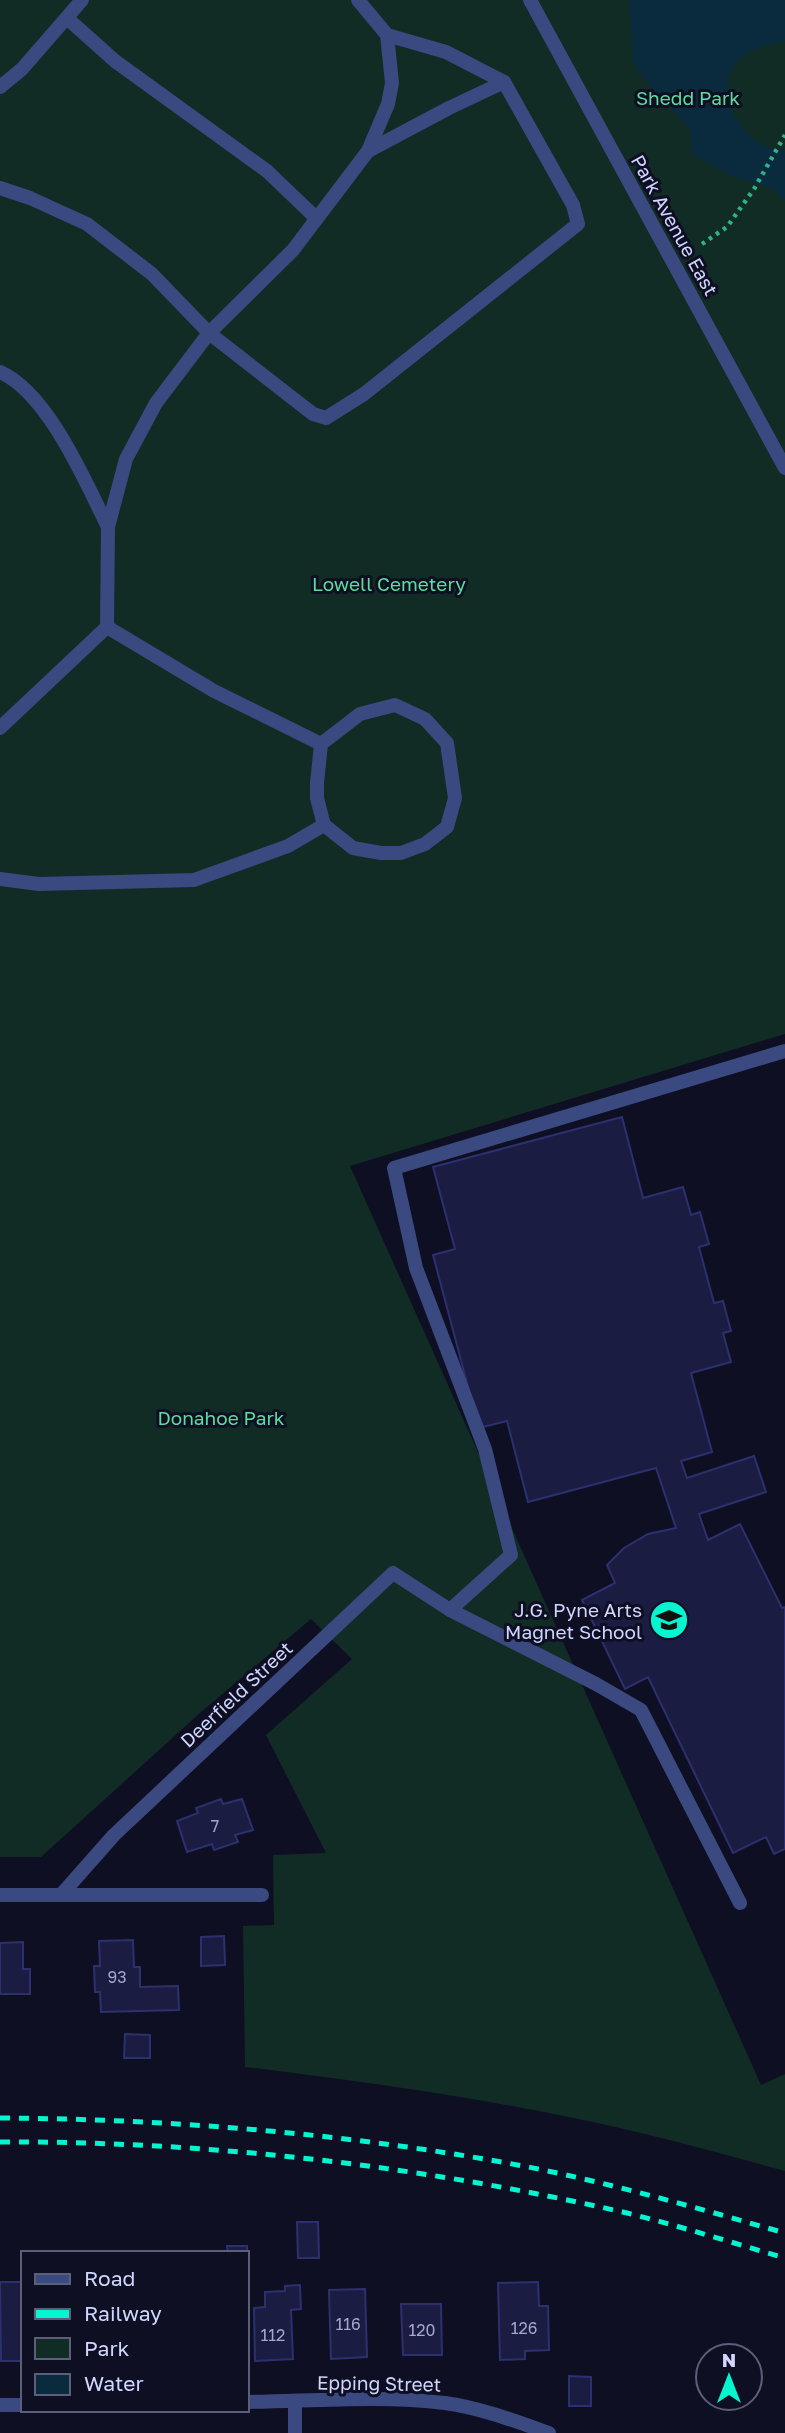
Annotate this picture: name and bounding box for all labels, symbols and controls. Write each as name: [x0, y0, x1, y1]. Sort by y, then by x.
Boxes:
park label: Shedd Park: [636, 86, 740, 109]
street label: Park Avenue East: [627, 151, 723, 299]
park label: Lowell Cemetery: [312, 572, 466, 595]
park label: Donahoe Park: [157, 1406, 285, 1429]
place label: J.G. Pyne Arts Magnet School: [505, 1598, 642, 1643]
school or university icon: J.G. Pyne Arts Magnet School: [648, 1599, 690, 1641]
street label: Deerfield Street: [175, 1636, 297, 1752]
house number: 7: [211, 1816, 219, 1836]
house number: 93: [107, 1967, 127, 1987]
legend: [21, 2251, 248, 2412]
text: Road: [84, 2265, 135, 2291]
text: Railway: [84, 2300, 162, 2326]
house number: 116: [335, 2314, 361, 2334]
house number: 126: [511, 2318, 537, 2338]
house number: 120: [409, 2320, 435, 2340]
house number: 112: [261, 2325, 285, 2345]
text: Park: [84, 2335, 130, 2361]
north arrow: [694, 2342, 764, 2412]
text: N: [722, 2348, 736, 2371]
text: Water: [84, 2370, 144, 2396]
street label: Epping Street: [317, 2370, 441, 2396]

